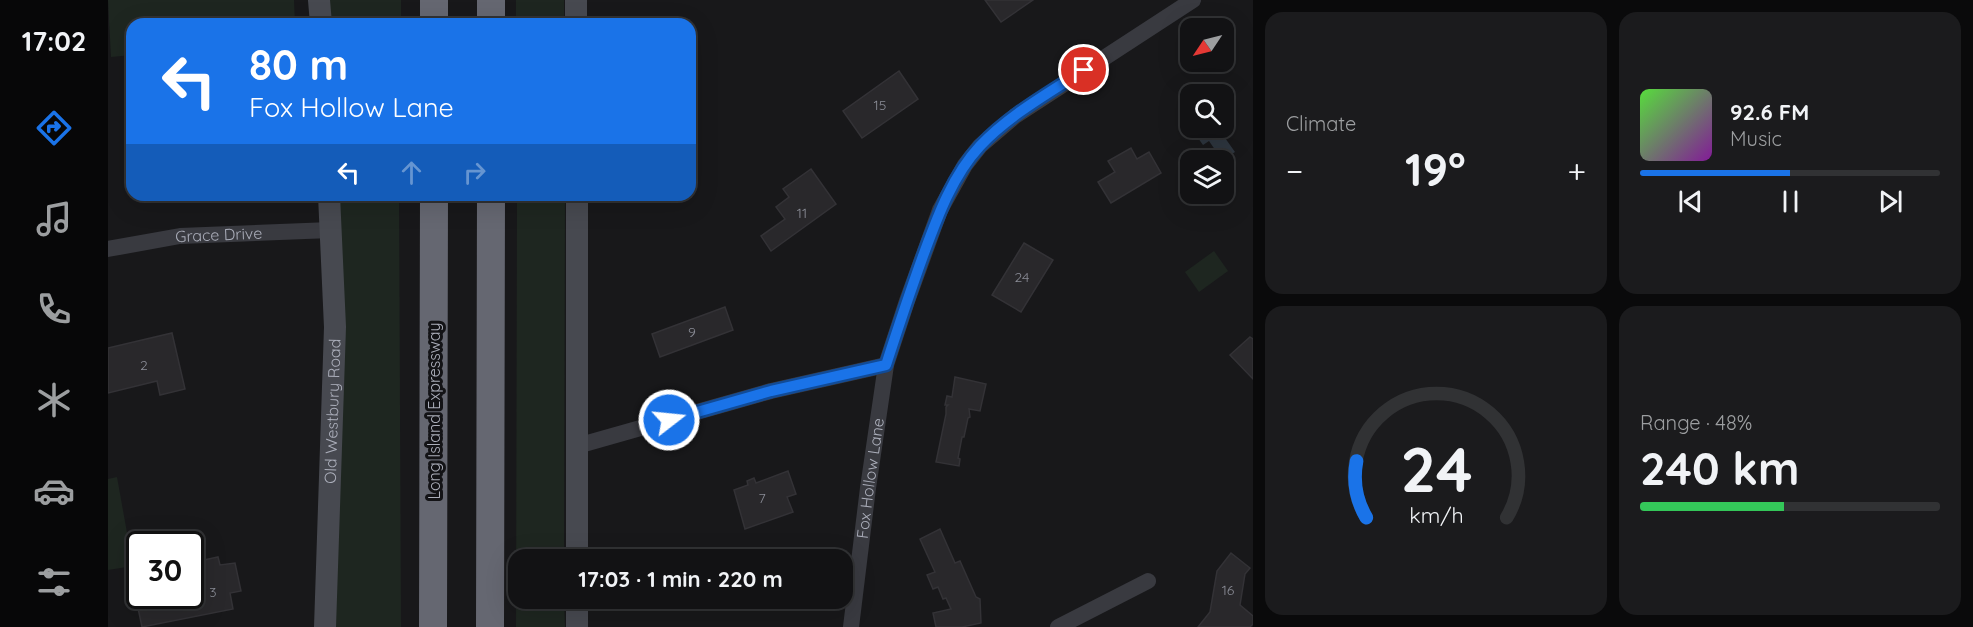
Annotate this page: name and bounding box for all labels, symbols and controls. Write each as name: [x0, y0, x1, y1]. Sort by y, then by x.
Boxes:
north arrow: [1180, 18, 1234, 72]
map controls: [1180, 18, 1234, 204]
text: 17:02: [22, 24, 86, 58]
text: 80 m: [249, 38, 348, 91]
icon: left: [150, 42, 228, 120]
pin: [1058, 44, 1109, 95]
icon: arrive: [1067, 53, 1100, 86]
button: search: [1180, 84, 1234, 138]
text: Fox Hollow Lane: [249, 90, 454, 124]
house number: 15: [874, 96, 886, 114]
text: 92.6 FM: [1730, 98, 1809, 126]
icon: directions: [33, 107, 75, 149]
text: Climate: [1286, 111, 1356, 136]
text: Music: [1730, 126, 1782, 151]
text: 19°: [1405, 141, 1466, 197]
button: layers: [1180, 150, 1234, 204]
text: −: [1286, 150, 1303, 191]
text: +: [1567, 150, 1586, 191]
icon: left: [332, 156, 365, 189]
icon: ahead: [395, 156, 428, 189]
icon: right: [458, 156, 491, 189]
icon: previous: [1674, 185, 1707, 218]
icon: pause: [1774, 185, 1807, 218]
icon: next: [1874, 185, 1907, 218]
icon: music: [33, 198, 75, 240]
house number: 11: [797, 204, 807, 222]
street label: Grace Drive: [175, 223, 263, 246]
house number: 24: [1015, 268, 1029, 286]
icon: phone: [33, 288, 75, 330]
street label: Long Island Expressway: [424, 322, 444, 500]
house number: 9: [688, 323, 696, 341]
street label: Old Westbury Road: [320, 338, 345, 484]
house number: 2: [140, 356, 148, 374]
icon: climate: [33, 379, 75, 421]
position arrow: [637, 388, 701, 452]
text: Range · 48%: [1640, 410, 1752, 435]
street label: Fox Hollow Lane: [852, 417, 888, 540]
text: 24: [1400, 430, 1472, 508]
text: 240 km: [1640, 440, 1799, 496]
icon: car: [33, 470, 75, 512]
house number: 7: [758, 489, 766, 507]
text: km/h: [1409, 502, 1463, 528]
speed limit sign: 30: [126, 531, 204, 609]
icon: filters: [33, 561, 75, 603]
text: 17:03 · 1 min · 220 m: [578, 565, 783, 593]
house number: 16: [1222, 581, 1235, 599]
house number: 3: [209, 583, 217, 601]

